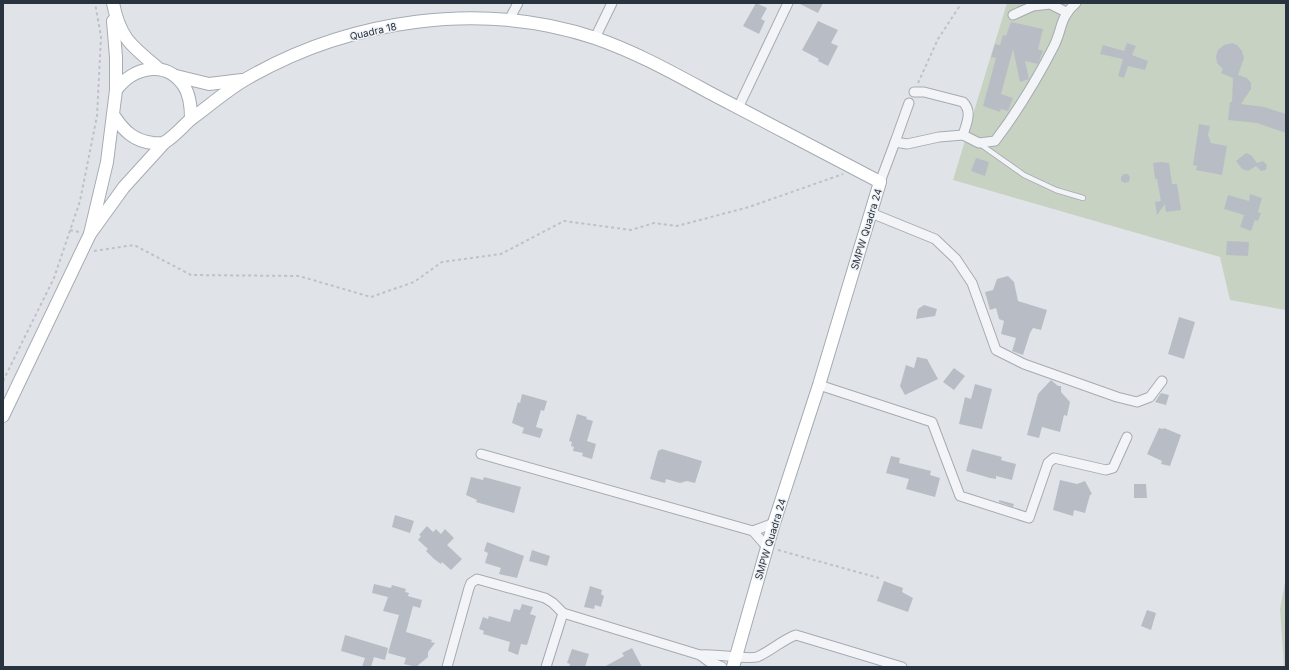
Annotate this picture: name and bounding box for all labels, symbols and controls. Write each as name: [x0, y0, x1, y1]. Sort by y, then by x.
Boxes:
street label: Quadra 18: [348, 20, 398, 42]
street label: SMPW Quadra 24: [848, 187, 884, 271]
street label: SMPW Quadra 24: [752, 497, 788, 581]

